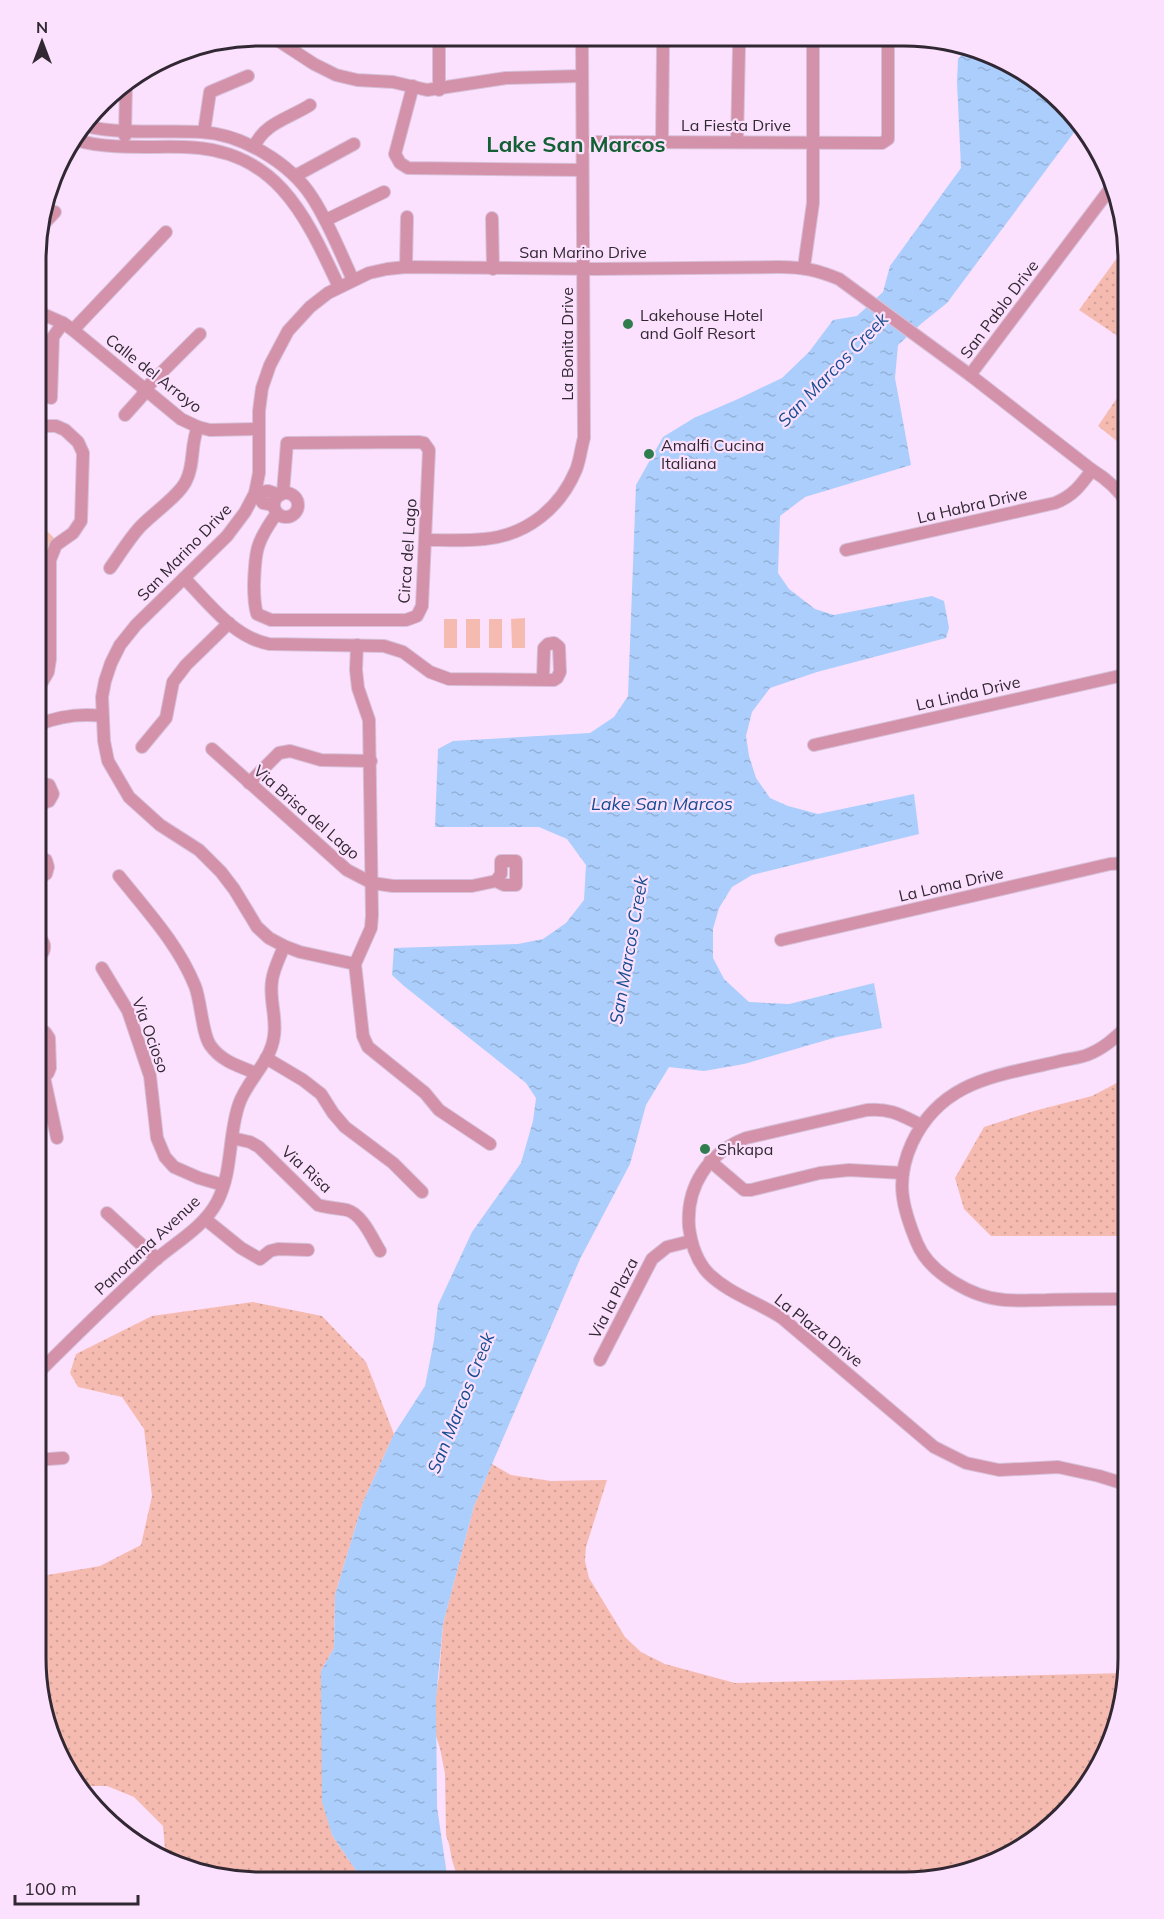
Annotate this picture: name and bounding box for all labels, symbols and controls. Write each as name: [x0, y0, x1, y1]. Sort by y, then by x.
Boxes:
north arrow: [12, 12, 72, 72]
text: N: [36, 17, 48, 37]
street label: La Fiesta Drive: [681, 115, 791, 135]
district label: Lake San Marcos: [486, 130, 666, 158]
street label: San Marino Drive: [519, 242, 647, 262]
street label: San Pablo Drive: [955, 256, 1043, 362]
street label: La Bonita Drive: [557, 287, 577, 401]
place label: Lakehouse Hotel and Golf Resort: [640, 305, 763, 343]
water label: San Marcos Creek: [772, 307, 894, 432]
marker: Lakehouse Hotel and Golf Resort: [621, 317, 635, 331]
street label: Calle del Arroyo: [102, 329, 206, 417]
place label: Amalfi Cucina Italiana: [661, 435, 764, 473]
marker: Amalfi Cucina Italiana: [642, 447, 656, 461]
street label: La Habra Drive: [915, 483, 1029, 527]
street label: Circa del Lago: [393, 498, 421, 604]
street label: San Marino Drive: [133, 499, 235, 605]
street label: La Linda Drive: [914, 671, 1022, 715]
street label: Via Brisa del Lago: [250, 760, 364, 864]
water label: Lake San Marcos: [591, 792, 733, 815]
street label: La Loma Drive: [897, 862, 1005, 906]
water label: San Marcos Creek: [604, 873, 653, 1026]
street label: Via Ocioso: [128, 994, 174, 1076]
place label: Shkapa: [717, 1139, 773, 1159]
street label: Via Risa: [278, 1141, 336, 1197]
marker: Shkapa: [698, 1142, 712, 1156]
street label: Panorama Avenue: [90, 1191, 204, 1299]
street label: Via la Plaza: [584, 1254, 642, 1342]
street label: La Plaza Drive: [771, 1289, 867, 1371]
water label: San Marcos Creek: [422, 1328, 500, 1477]
scale bar: [15, 1868, 138, 1906]
text: 100 m: [24, 1877, 77, 1900]

